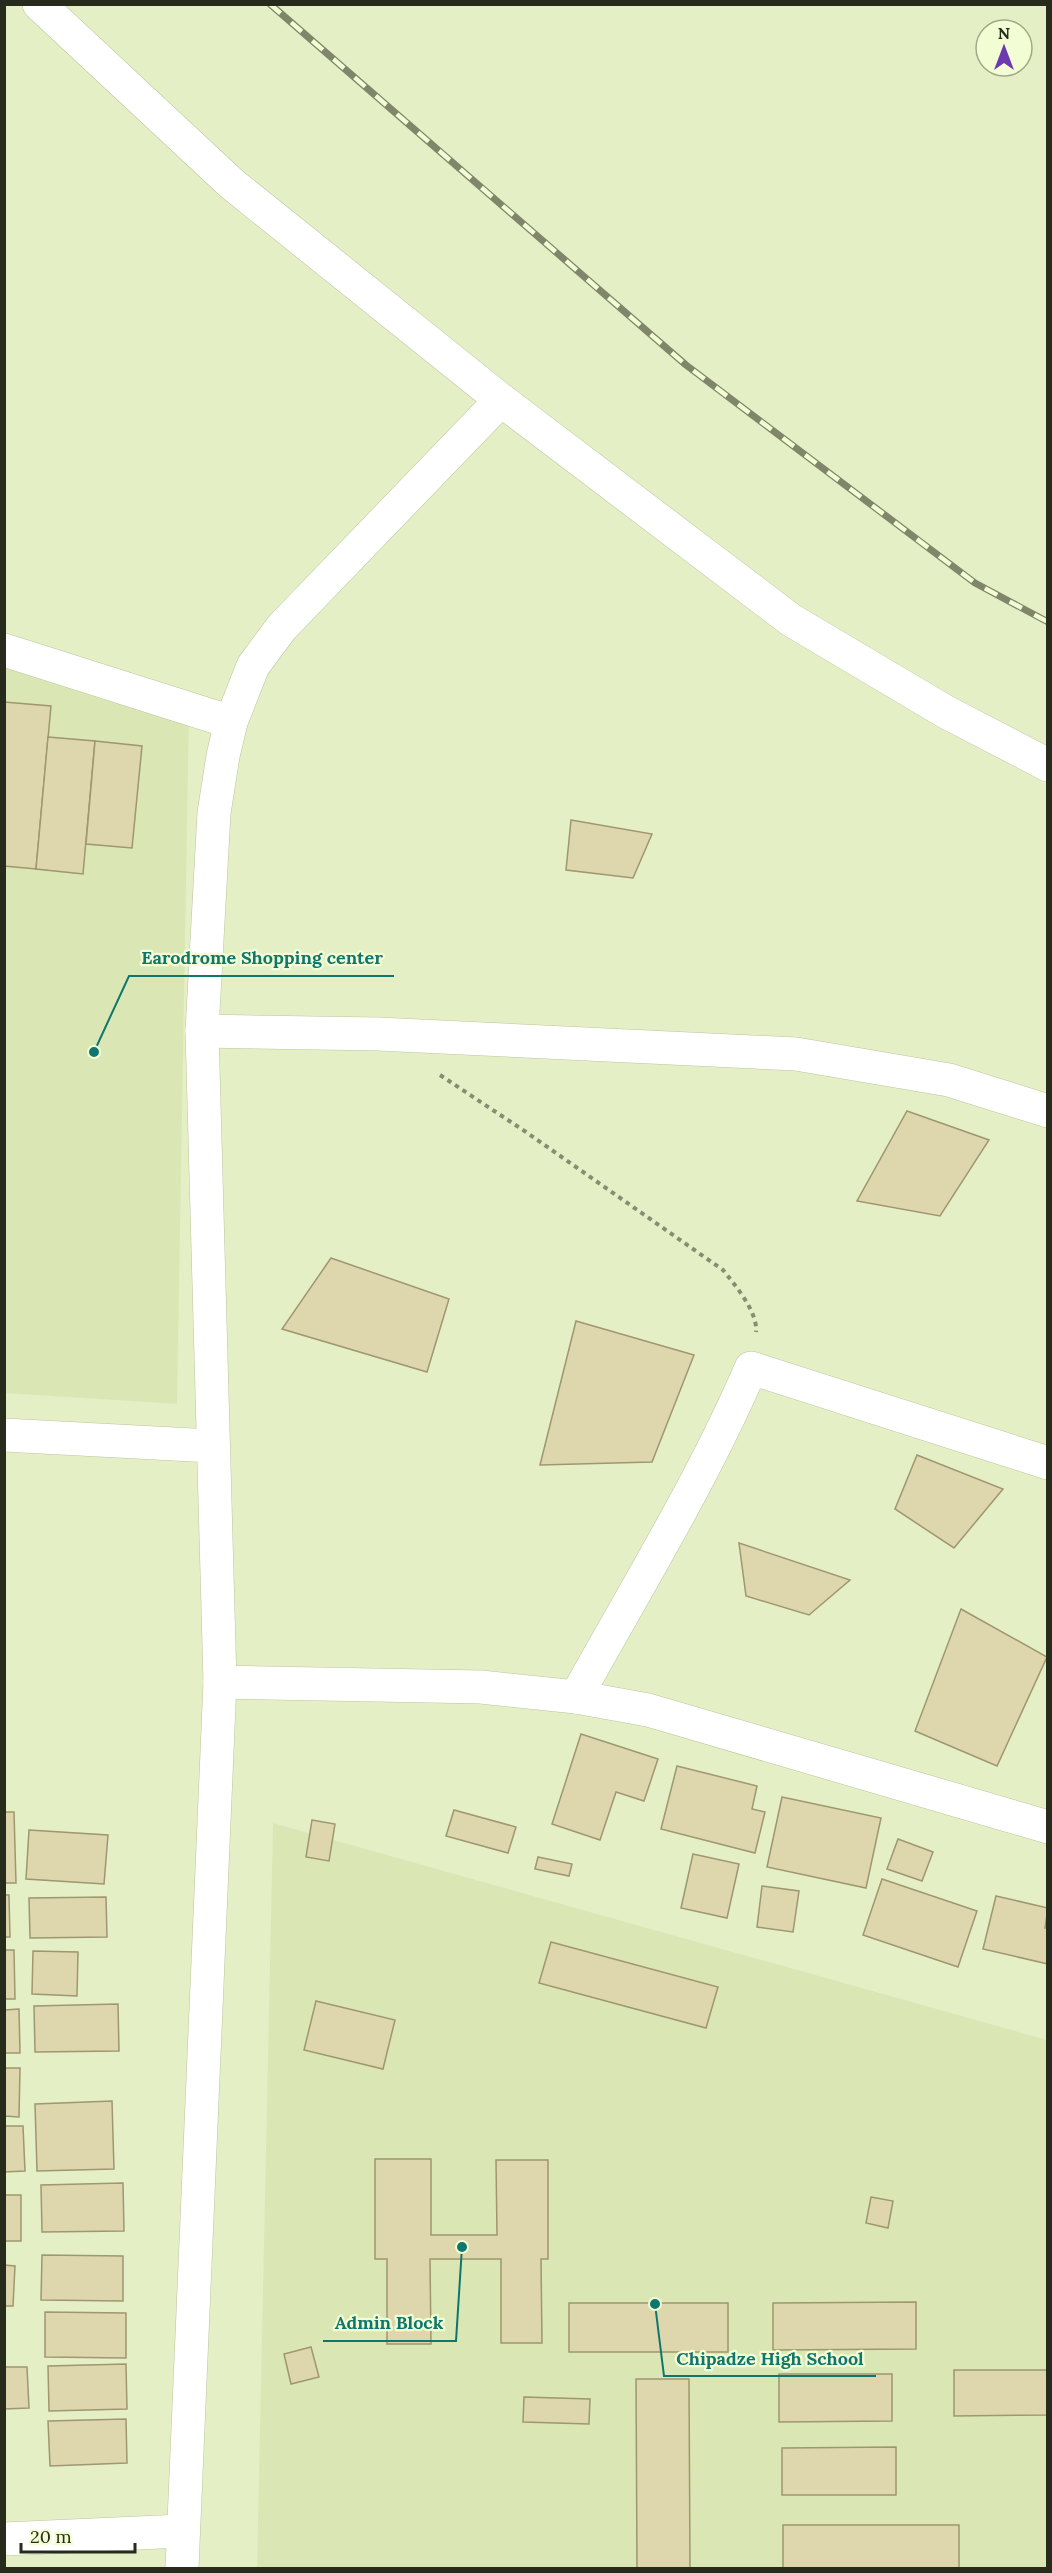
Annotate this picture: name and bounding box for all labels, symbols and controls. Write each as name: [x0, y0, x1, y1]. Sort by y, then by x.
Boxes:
north arrow: [974, 18, 1034, 78]
text: N: [998, 23, 1010, 43]
callout: Earodrome Shopping center: [129, 940, 394, 976]
text: Earodrome Shopping center: [141, 946, 383, 969]
callout: Admin Block: [323, 2305, 456, 2341]
text: Admin Block: [335, 2311, 444, 2334]
callout: Chipadze High School: [664, 2340, 876, 2376]
text: Chipadze High School: [676, 2347, 864, 2370]
scale bar: [21, 2516, 135, 2554]
text: 20 m: [30, 2525, 72, 2548]

